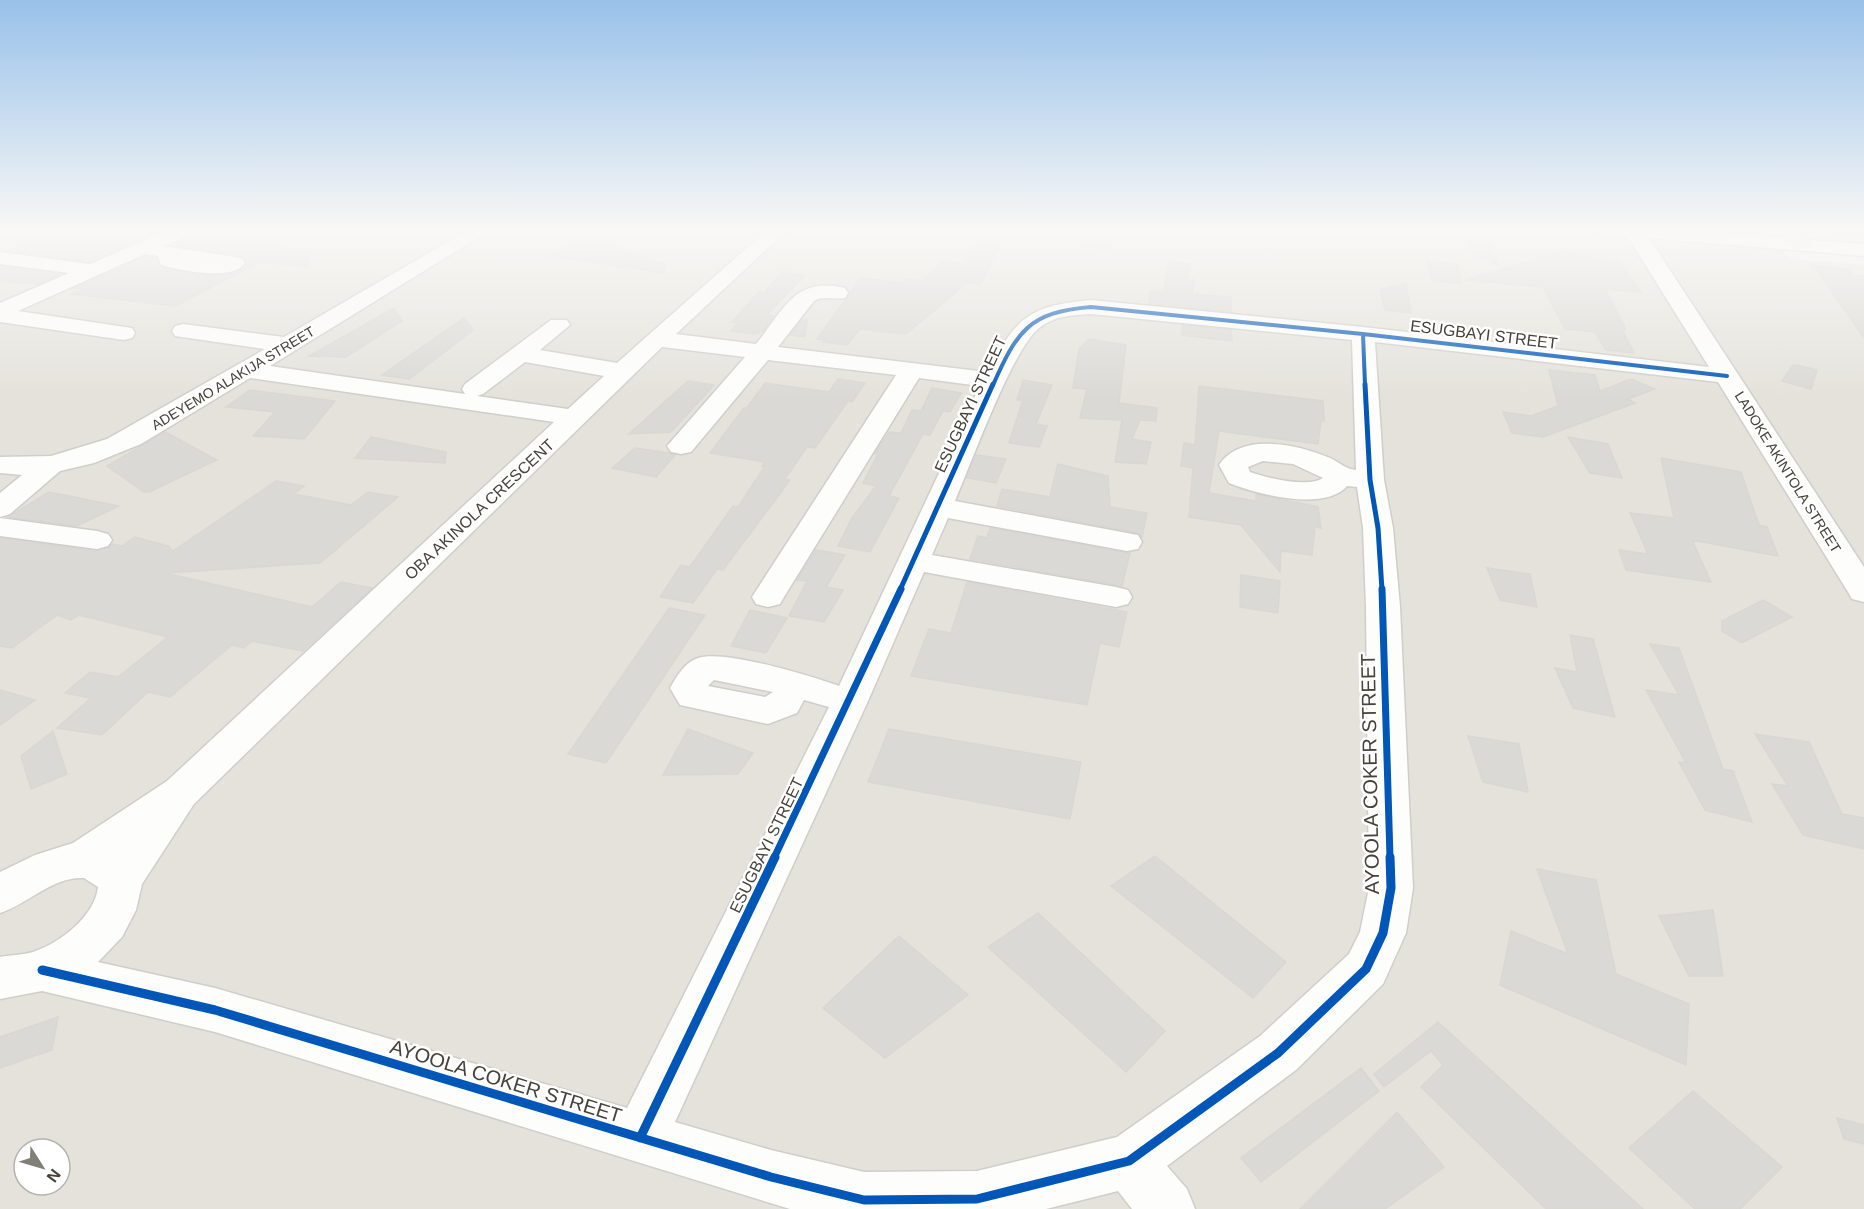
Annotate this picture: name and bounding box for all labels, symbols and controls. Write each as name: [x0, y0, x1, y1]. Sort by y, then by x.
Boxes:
street label: ESUGBAYI STREET: [1409, 317, 1559, 352]
street label: ADEYEMO ALAKIJA STREET: [149, 323, 318, 433]
street label: ESUGBAYI STREET: [931, 333, 1010, 475]
street label: LADOKE AKINTOLA STREET: [1732, 388, 1845, 556]
street label: OBA AKINOLA CRESCENT: [401, 436, 557, 583]
street label: AYOOLA COKER STREET: [1357, 653, 1383, 895]
street label: ESUGBAYI STREET: [726, 775, 807, 916]
street label: AYOOLA COKER STREET: [388, 1035, 624, 1127]
north arrow: [12, 1137, 72, 1197]
text: N: [43, 1166, 64, 1185]

